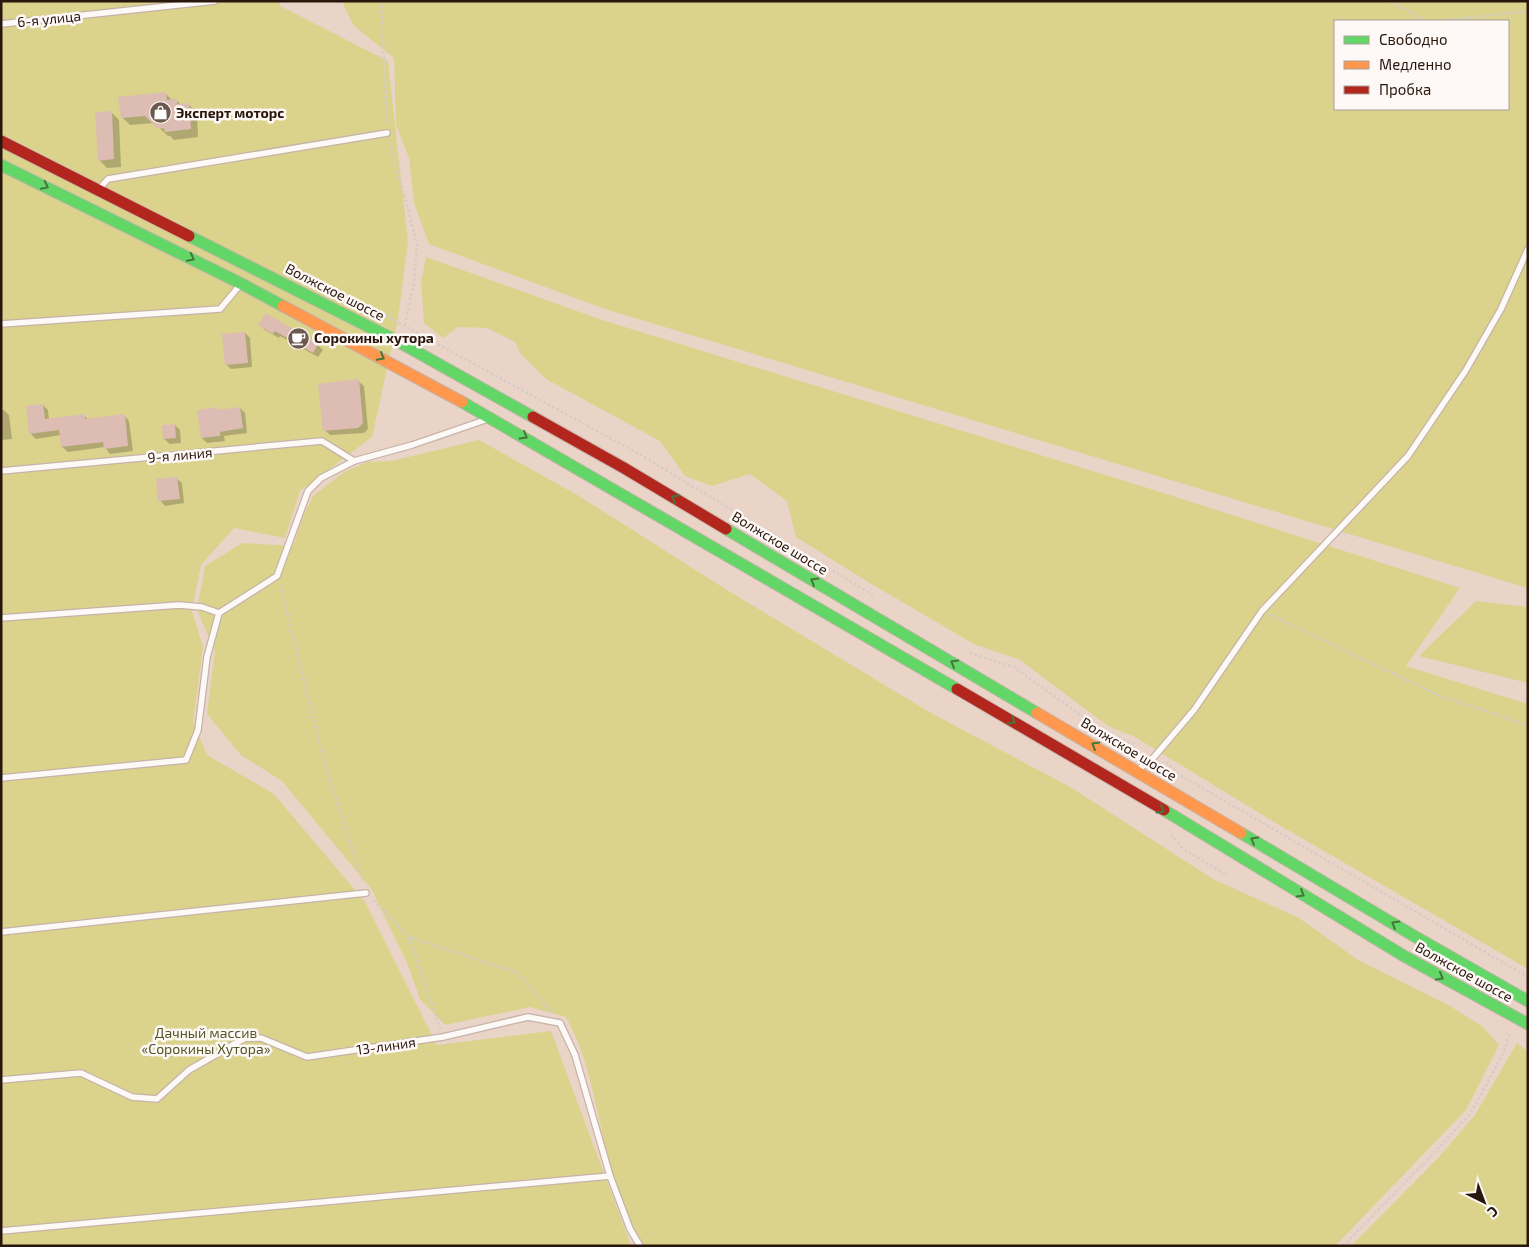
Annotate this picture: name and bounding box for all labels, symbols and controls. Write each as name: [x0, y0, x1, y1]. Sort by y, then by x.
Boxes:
street label: 6-я улица: [16, 7, 82, 30]
legend: [1334, 20, 1509, 110]
text: Свободно: [1379, 30, 1448, 48]
text: Медленно: [1379, 55, 1452, 73]
text: Пробка: [1379, 80, 1431, 98]
shop icon: Эксперт моторс: [148, 101, 172, 125]
place label: Эксперт моторс: [176, 104, 284, 121]
one-way arrow: [40, 180, 49, 190]
one-way arrow: [185, 252, 194, 262]
street label: Волжское шоссе: [283, 259, 388, 324]
cafe icon: Сорокины хутора: [286, 326, 310, 350]
place label: Сорокины хутора: [314, 329, 434, 346]
one-way arrow: [376, 351, 385, 361]
one-way arrow: [518, 429, 527, 439]
street label: 9-я линия: [147, 443, 213, 466]
one-way arrow: [671, 494, 680, 504]
street label: Волжское шоссе: [729, 507, 831, 578]
one-way arrow: [811, 578, 820, 588]
one-way arrow: [951, 660, 960, 670]
street label: Волжское шоссе: [1078, 713, 1180, 784]
one-way arrow: [1007, 715, 1016, 725]
one-way arrow: [1091, 742, 1100, 752]
one-way arrow: [1156, 803, 1165, 813]
one-way arrow: [1251, 837, 1260, 847]
one-way arrow: [1295, 887, 1304, 897]
one-way arrow: [1391, 921, 1400, 931]
street label: Волжское шоссе: [1413, 938, 1516, 1005]
one-way arrow: [1435, 970, 1444, 980]
park label: Дачный массив «Сорокины Хутора»: [141, 1024, 271, 1057]
street label: 13-линия: [355, 1033, 417, 1058]
north arrow: [1459, 1177, 1509, 1227]
text: С: [1484, 1203, 1502, 1221]

